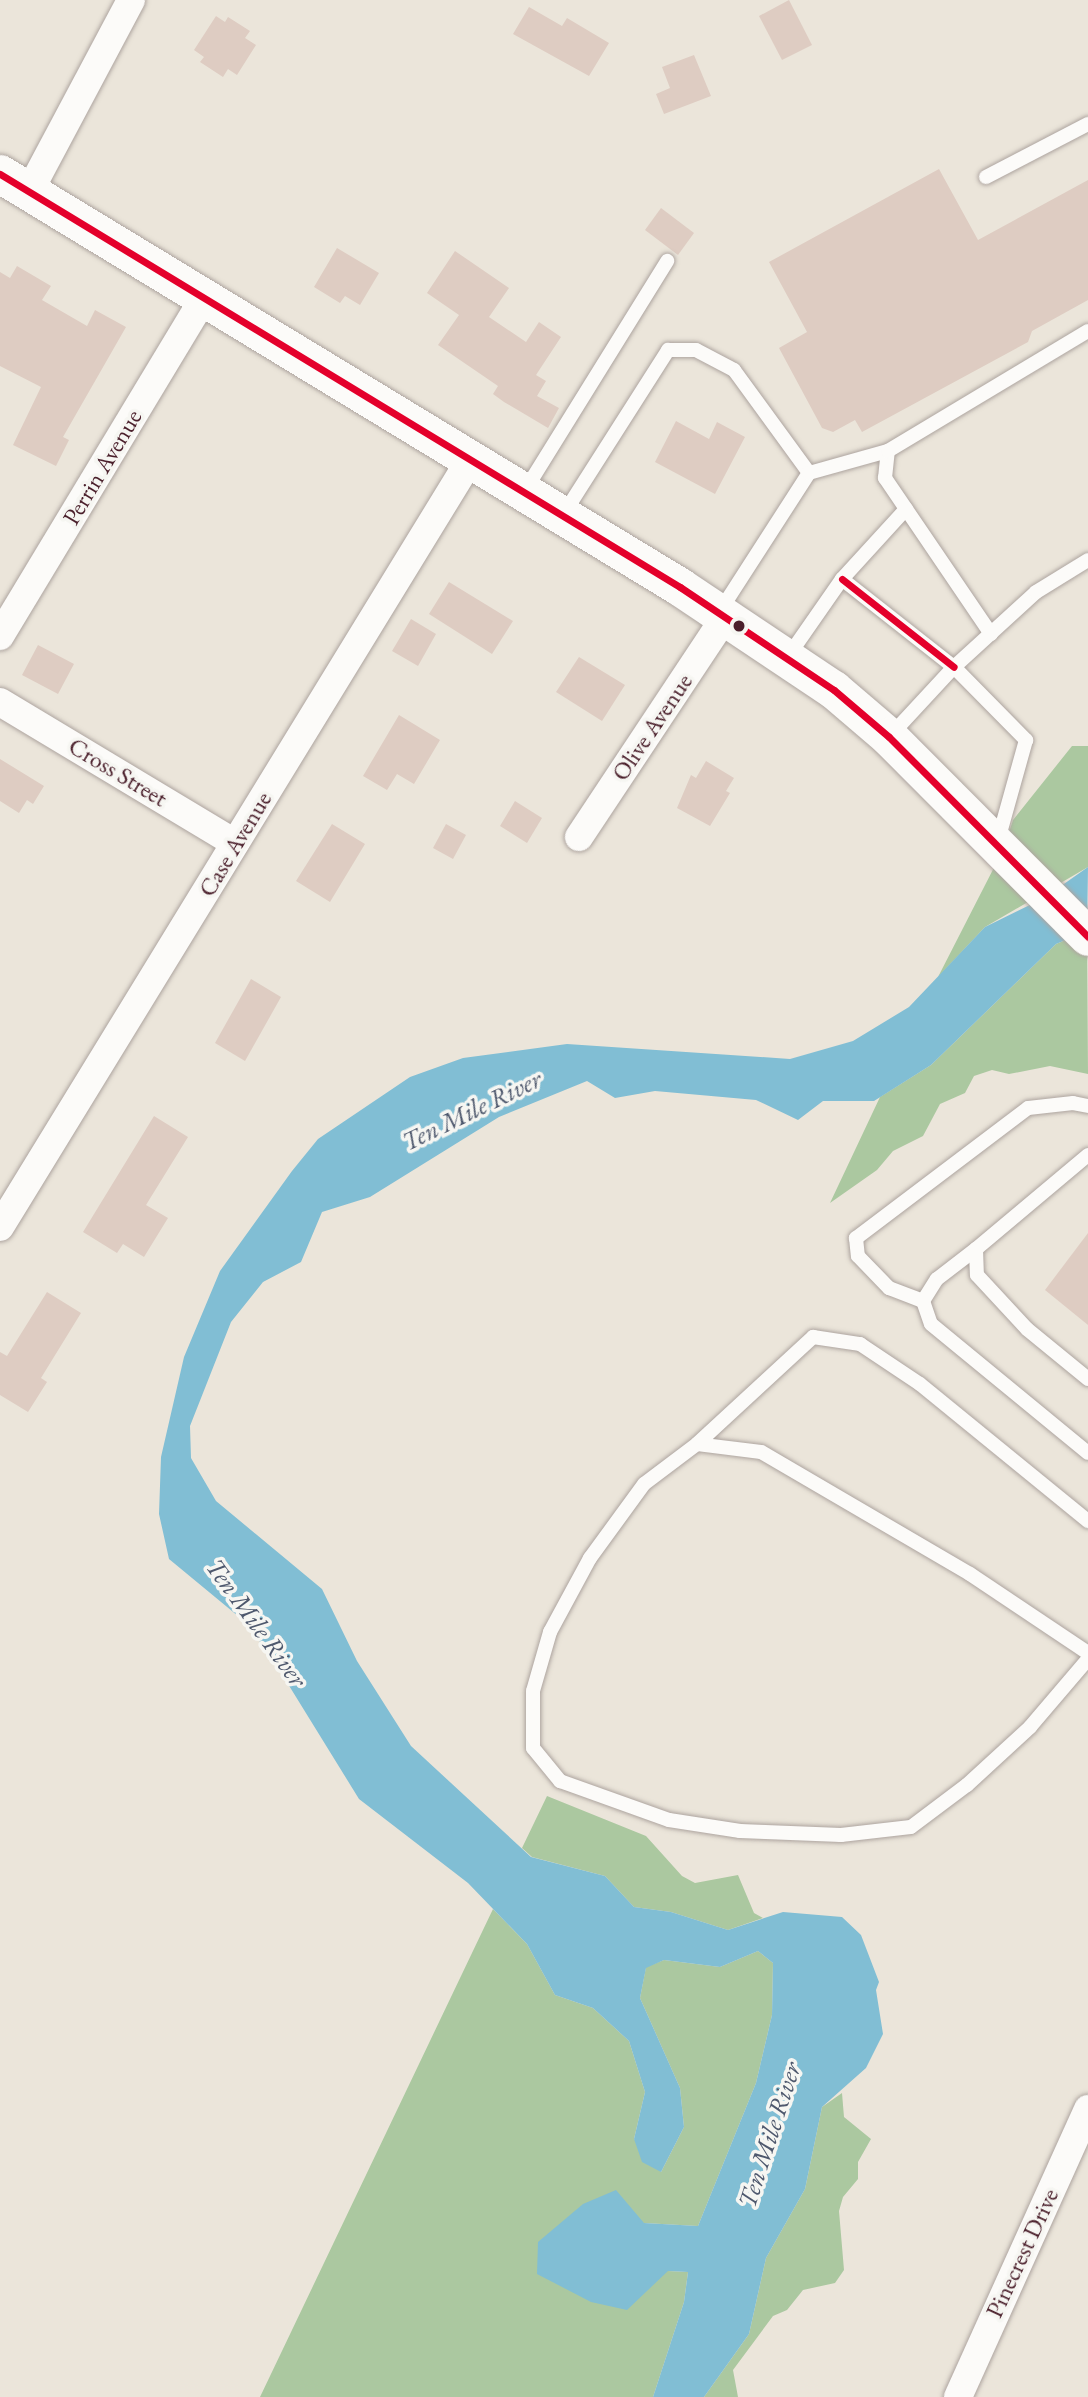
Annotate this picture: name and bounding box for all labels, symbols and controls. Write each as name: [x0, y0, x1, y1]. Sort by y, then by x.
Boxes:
street label: Perrin Avenue: [56, 404, 148, 530]
unlabelled marker: [732, 619, 746, 633]
street label: Olive Avenue: [606, 668, 698, 786]
street label: Cross Street: [63, 731, 173, 813]
street label: Case Avenue: [192, 786, 278, 902]
water label: Ten Mile River: [397, 1064, 547, 1158]
water label: Ten Mile River: [199, 1553, 313, 1693]
water label: Ten Mile River: [732, 2058, 808, 2212]
street label: Pinecrest Drive: [980, 2184, 1064, 2322]

